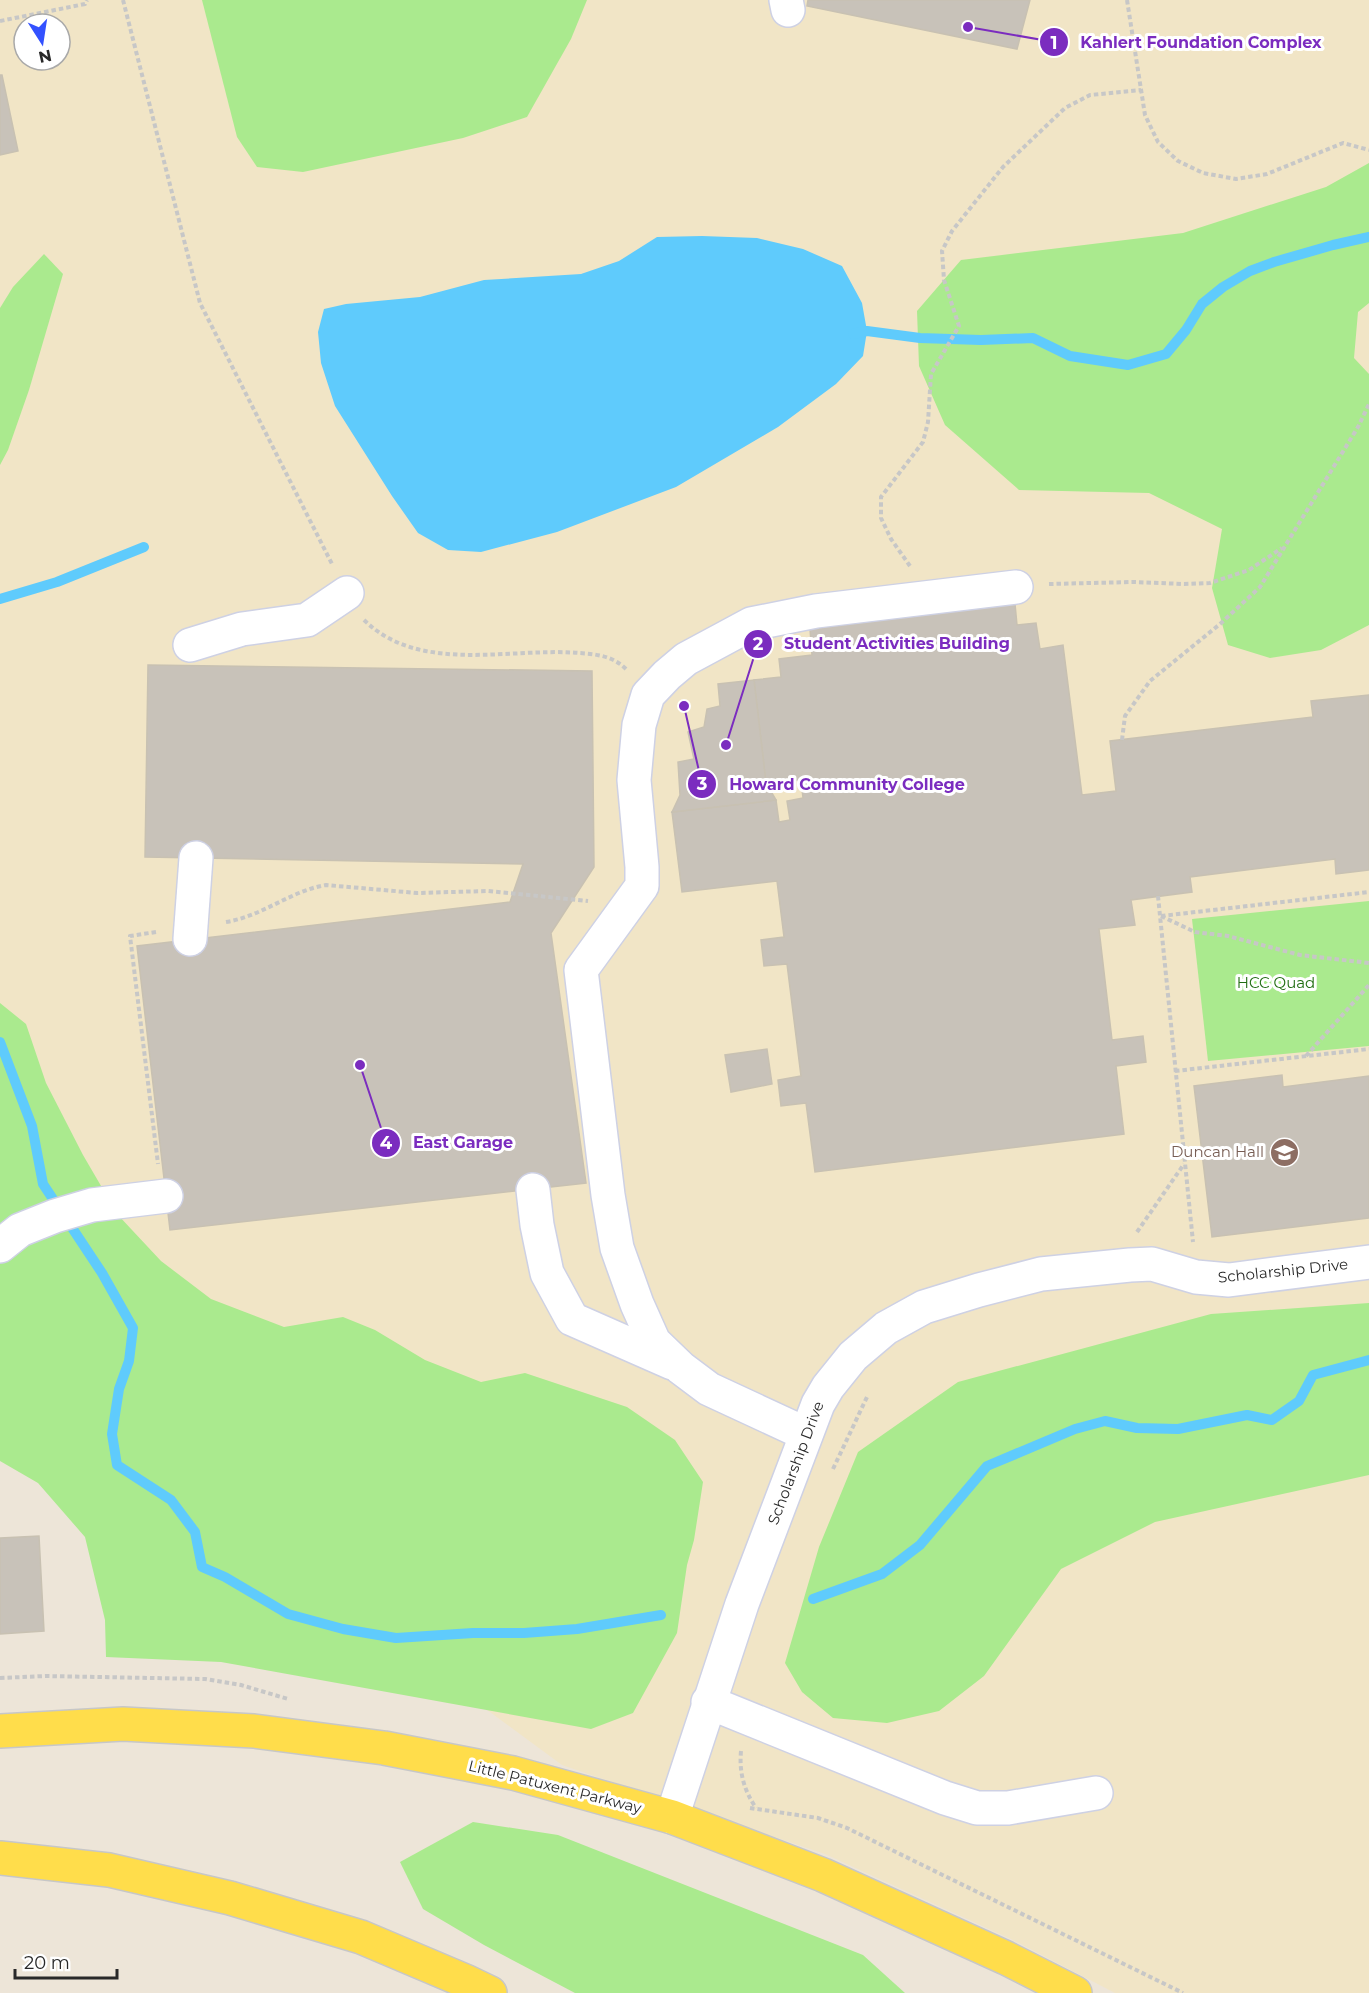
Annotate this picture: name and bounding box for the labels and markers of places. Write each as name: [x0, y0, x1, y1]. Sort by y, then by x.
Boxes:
callout: Kahlert Foundation Complex: [1039, 25, 1334, 59]
callout: Student Activities Building: [743, 627, 1022, 661]
callout: Howard Community College: [687, 767, 977, 801]
callout: East Garage: [371, 1126, 525, 1160]
school or university icon: Duncan Hall: [1269, 1136, 1301, 1168]
place label: Duncan Hall: [1171, 1142, 1264, 1161]

